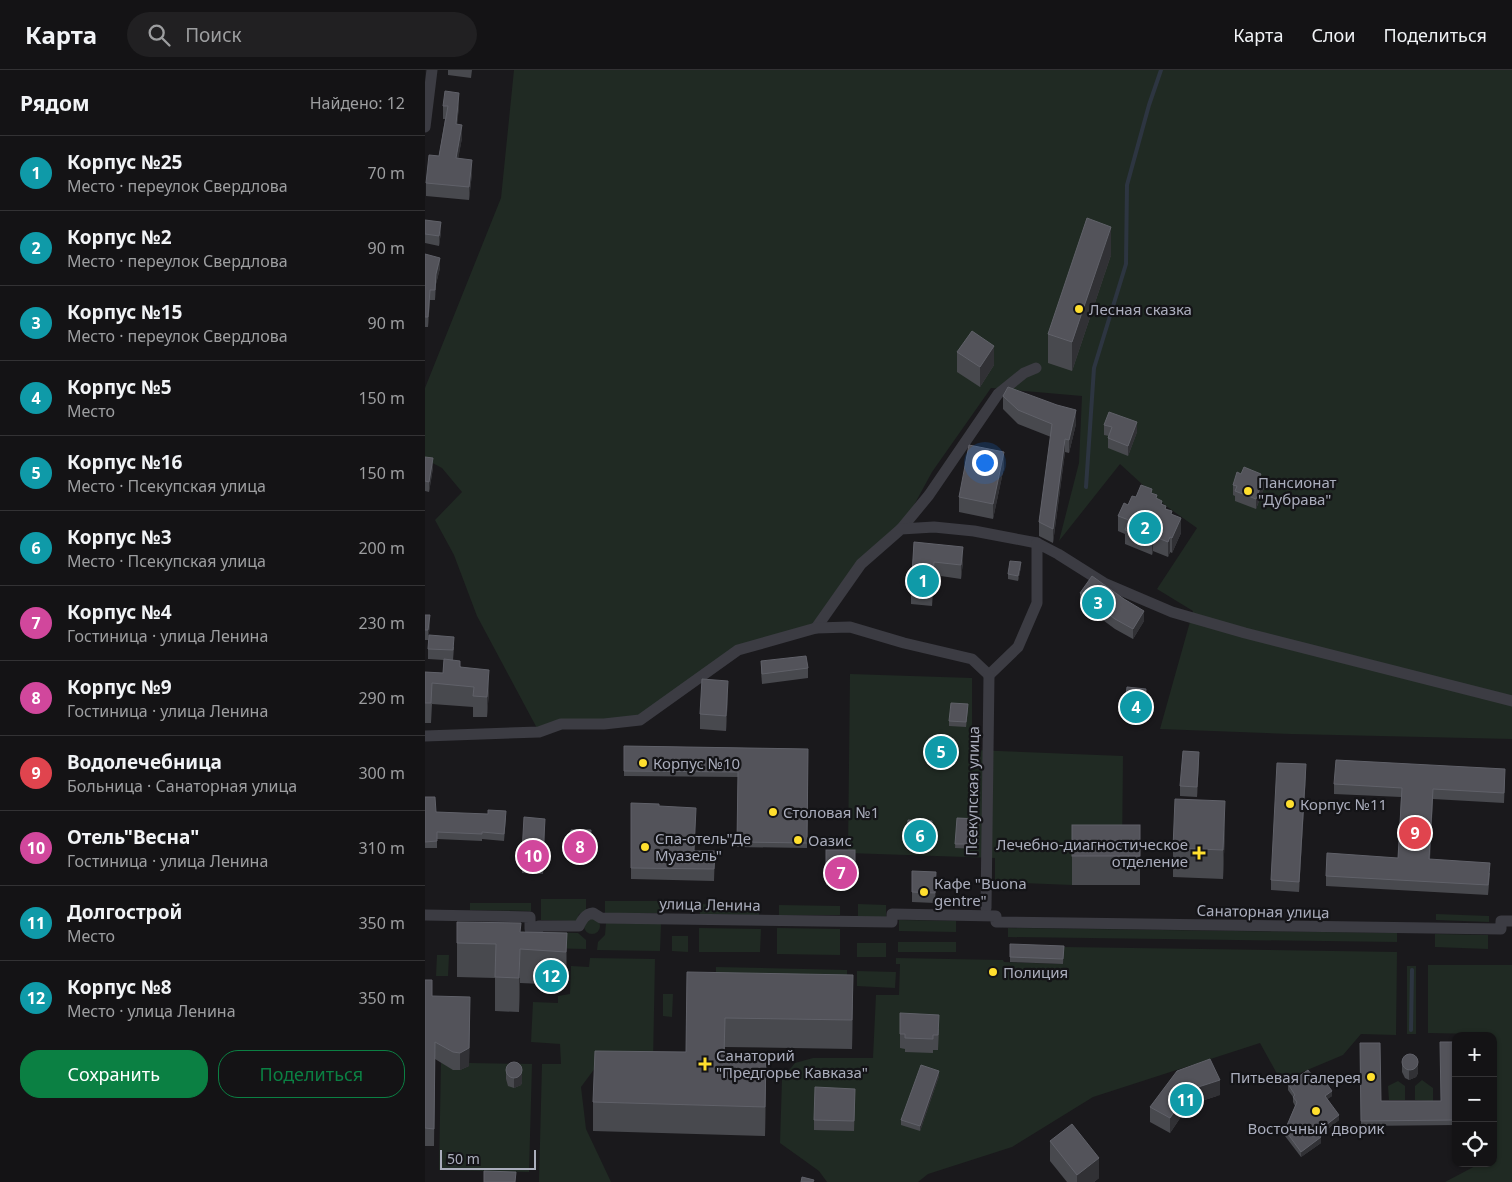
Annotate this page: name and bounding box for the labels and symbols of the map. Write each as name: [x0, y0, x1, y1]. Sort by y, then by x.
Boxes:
place label: Лесная сказка: [1089, 299, 1192, 319]
marker: Лесная сказка: [1073, 303, 1085, 315]
your location: [972, 450, 998, 476]
place label: Пансионат "Дубрава": [1258, 472, 1337, 509]
marker: Пансионат "Дубрава": [1242, 485, 1254, 497]
pin: 2: [1129, 509, 1161, 547]
pin: 1: [907, 562, 939, 600]
pin: 3: [1082, 584, 1114, 622]
pin: 4: [1120, 688, 1152, 726]
street label: Псекупская улица: [961, 726, 983, 856]
pin: 5: [925, 733, 957, 771]
place label: Корпус №10: [653, 753, 740, 773]
marker: Корпус №10: [637, 757, 649, 769]
place label: Корпус №11: [1300, 794, 1387, 814]
marker: Корпус №11: [1284, 798, 1296, 810]
place label: Столовая №1: [783, 802, 879, 822]
marker: Столовая №1: [767, 806, 779, 818]
pin: 9: [1399, 814, 1431, 852]
pin: 6: [904, 817, 936, 855]
pin: 8: [564, 828, 596, 866]
place label: Спа-отель"Де Муазель": [655, 828, 751, 865]
place label: Оазис: [808, 830, 852, 850]
marker: Оазис: [792, 834, 804, 846]
place label: Лечебно-диагностическое отделение: [996, 834, 1188, 871]
pin: 10: [517, 837, 549, 875]
marker: Спа-отель"Де Муазель": [639, 841, 651, 853]
marker: Лечебно-диагностическое отделение: [1192, 846, 1206, 860]
pin: 7: [825, 854, 857, 892]
place label: Кафе "Buona gentre": [934, 873, 1027, 910]
marker: Кафе "Buona gentre": [918, 886, 930, 898]
street label: улица Ленина: [659, 893, 761, 915]
street label: Санаторная улица: [1196, 900, 1330, 922]
pin: 12: [535, 957, 567, 995]
place label: Полиция: [1003, 962, 1068, 982]
marker: Полиция: [987, 966, 999, 978]
place label: Санаторий "Предгорье Кавказа": [716, 1045, 868, 1082]
marker: Санаторий "Предгорье Кавказа": [698, 1057, 712, 1071]
place label: Питьевая галерея: [1230, 1067, 1361, 1087]
marker: Питьевая галерея: [1365, 1071, 1377, 1083]
pin: 11: [1170, 1081, 1202, 1119]
marker: Восточный дворик: [1310, 1105, 1322, 1117]
place label: Восточный дворик: [1247, 1118, 1385, 1138]
scale bar: [440, 1147, 536, 1170]

